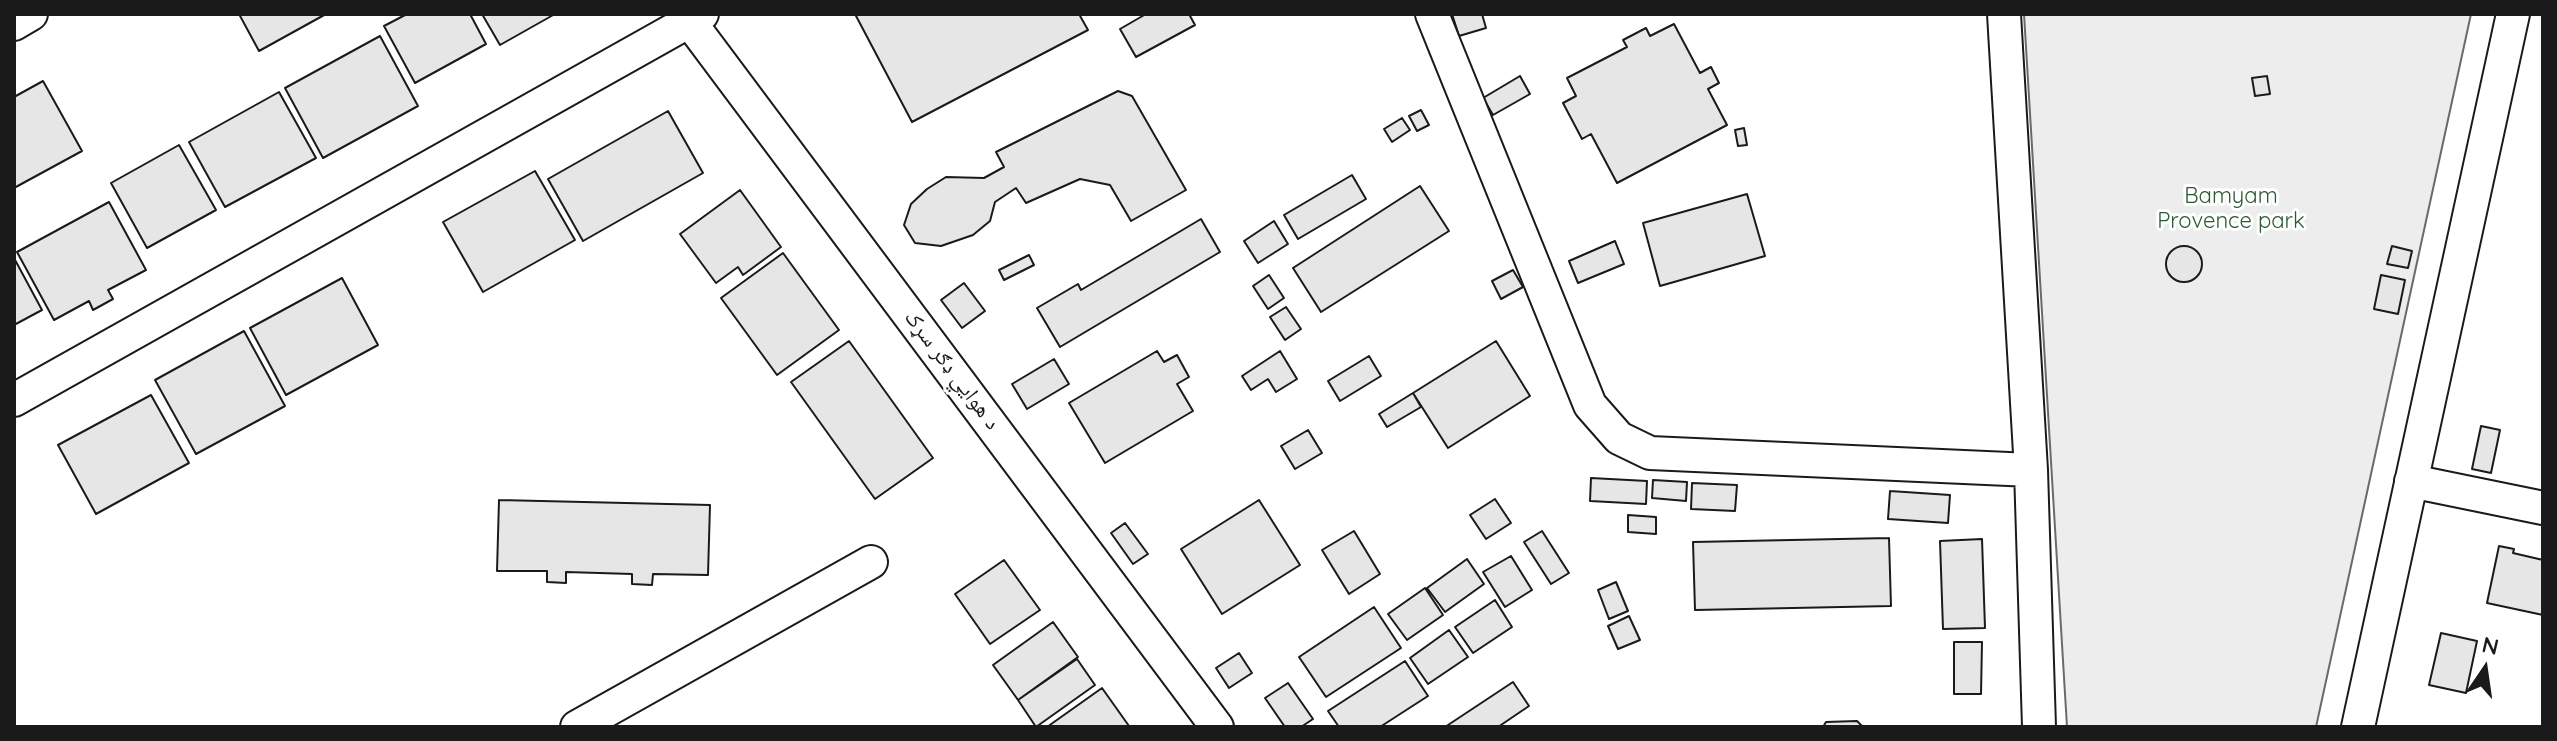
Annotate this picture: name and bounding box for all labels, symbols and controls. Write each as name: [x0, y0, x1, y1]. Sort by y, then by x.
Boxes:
park label: Bamyam Provence park: [2157, 183, 2305, 234]
street label: د هوايي ډګر سړک: [898, 305, 1006, 435]
north arrow: [2445, 629, 2525, 709]
text: N: [2479, 630, 2501, 661]

